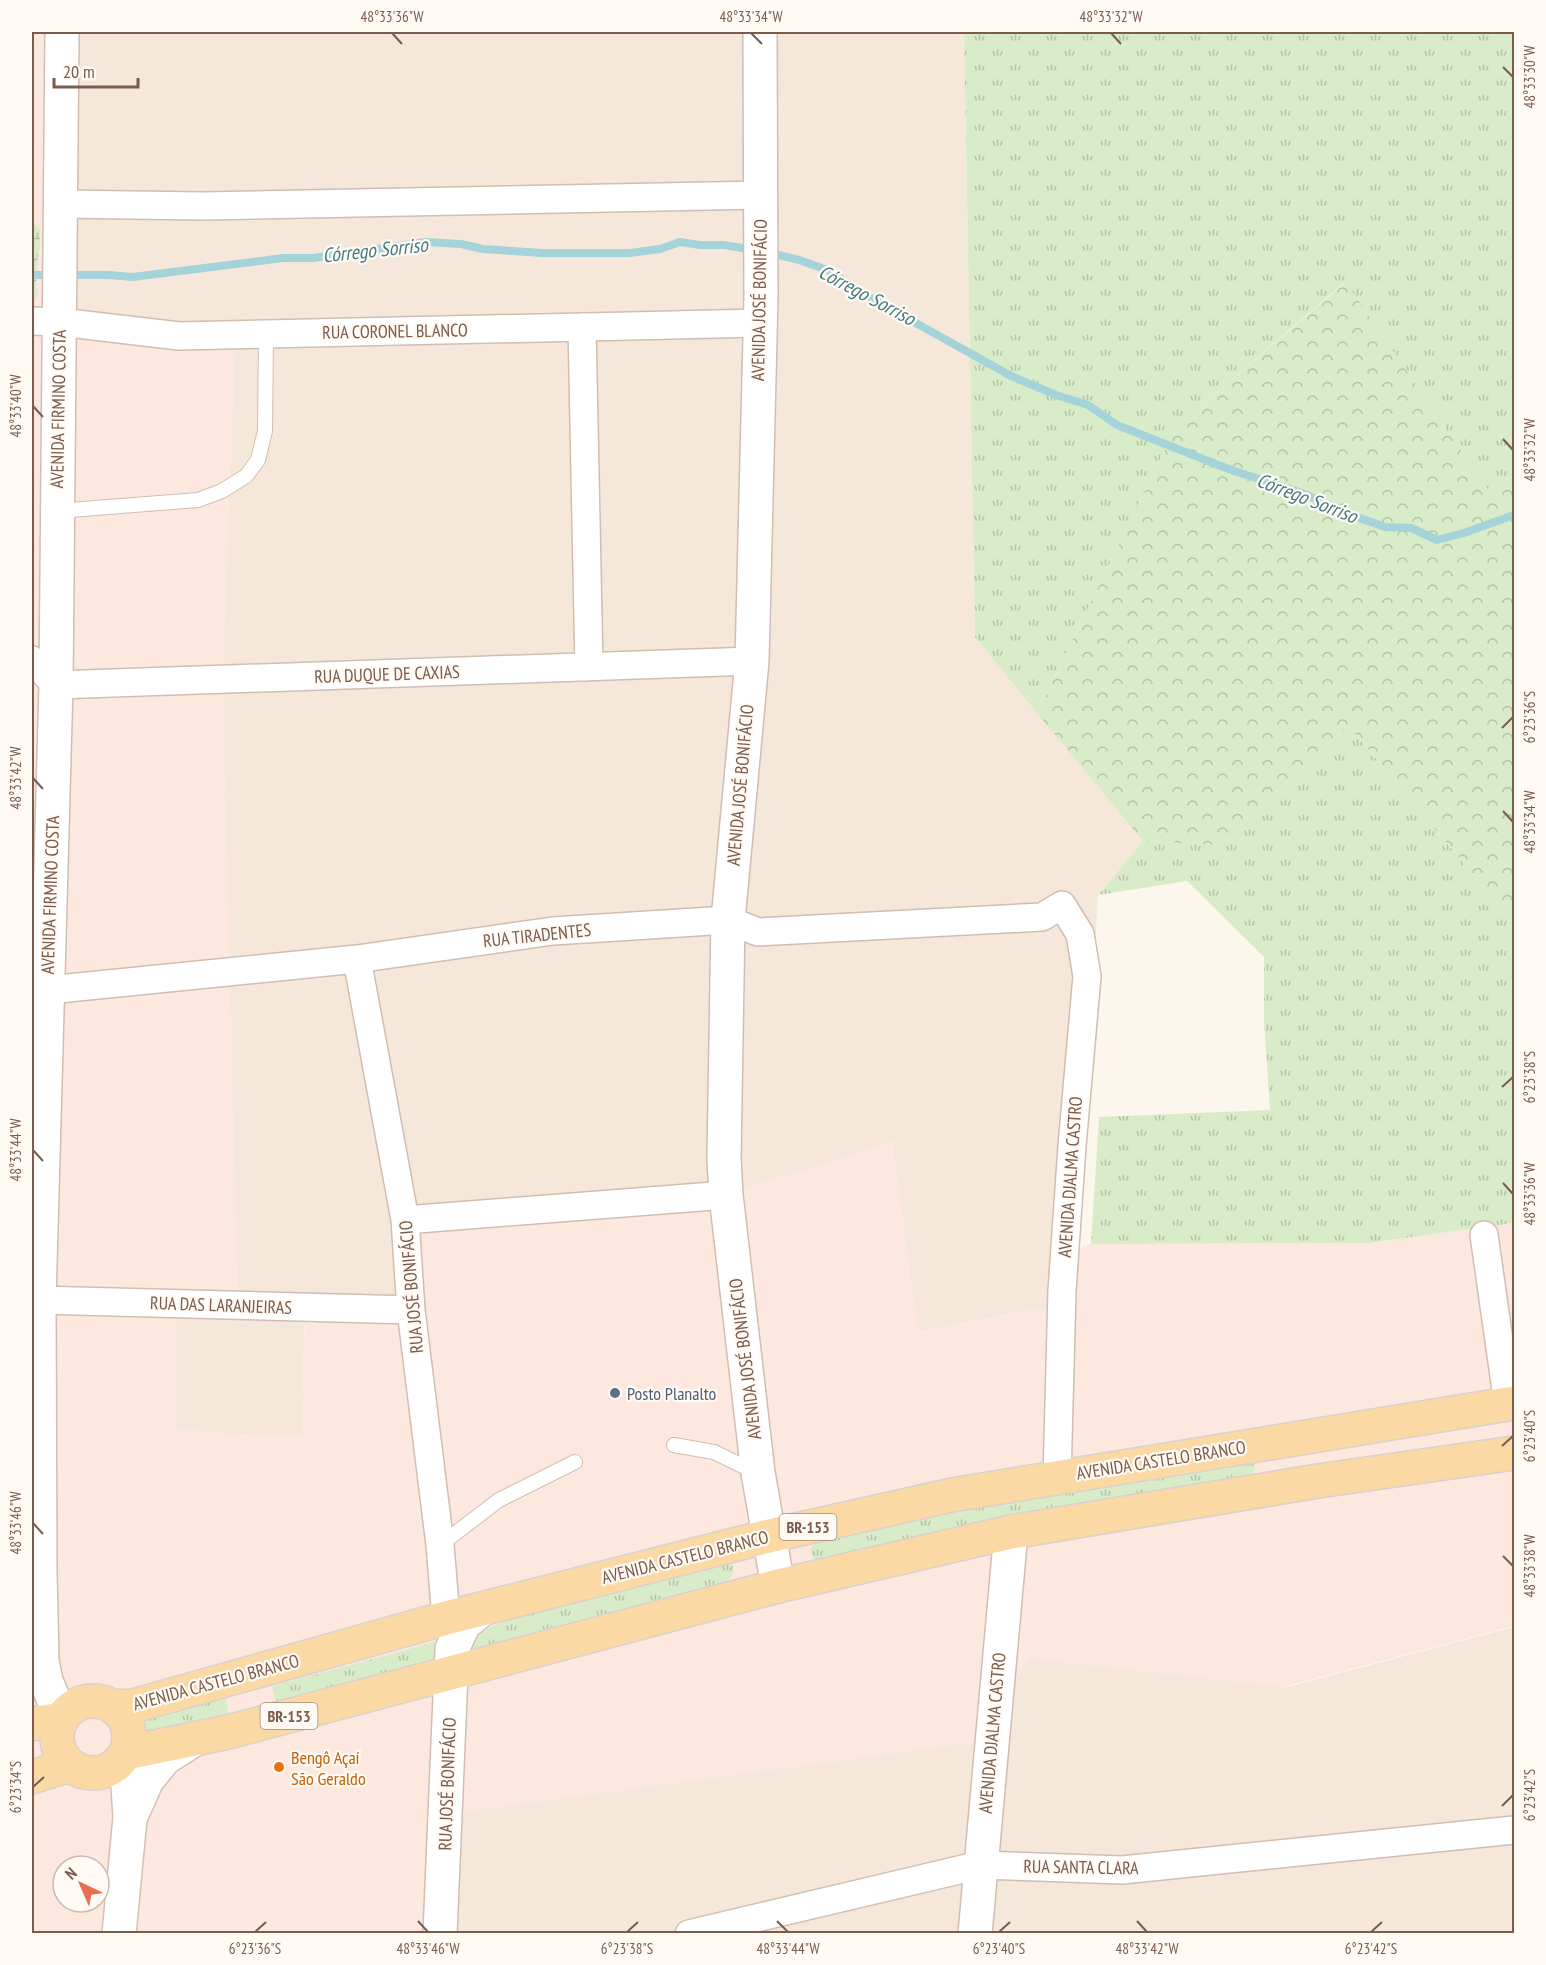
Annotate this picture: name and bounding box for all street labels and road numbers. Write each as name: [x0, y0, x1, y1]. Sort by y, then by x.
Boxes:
street label: AVENIDA JOSÉ BONIFÁCIO: [746, 219, 772, 381]
street label: RUA CORONEL BLANCO: [322, 318, 468, 344]
street label: AVENIDA FIRMINO COSTA: [45, 329, 71, 489]
street label: RUA DUQUE DE CAXIAS: [314, 660, 460, 688]
street label: AVENIDA JOSÉ BONIFÁCIO: [721, 703, 759, 867]
street label: AVENIDA FIRMINO COSTA: [36, 815, 64, 975]
street label: RUA TIRADENTES: [482, 918, 592, 952]
street label: AVENIDA DJALMA CASTRO: [1053, 1096, 1087, 1258]
street label: RUA JOSÉ BONIFÁCIO: [394, 1219, 428, 1354]
street label: AVENIDA JOSÉ BONIFÁCIO: [724, 1277, 766, 1441]
street label: RUA DAS LARANJEIRAS: [150, 1291, 293, 1319]
street label: AVENIDA CASTELO BRANCO: [1075, 1435, 1247, 1485]
road number: BR-153: [780, 1514, 836, 1540]
street label: AVENIDA CASTELO BRANCO: [599, 1525, 771, 1589]
street label: AVENIDA CASTELO BRANCO: [130, 1649, 302, 1715]
street label: AVENIDA DJALMA CASTRO: [974, 1651, 1011, 1814]
road number: BR-153: [260, 1703, 318, 1729]
street label: RUA JOSÉ BONIFÁCIO: [433, 1717, 461, 1851]
street label: RUA SANTA CLARA: [1023, 1854, 1139, 1880]

